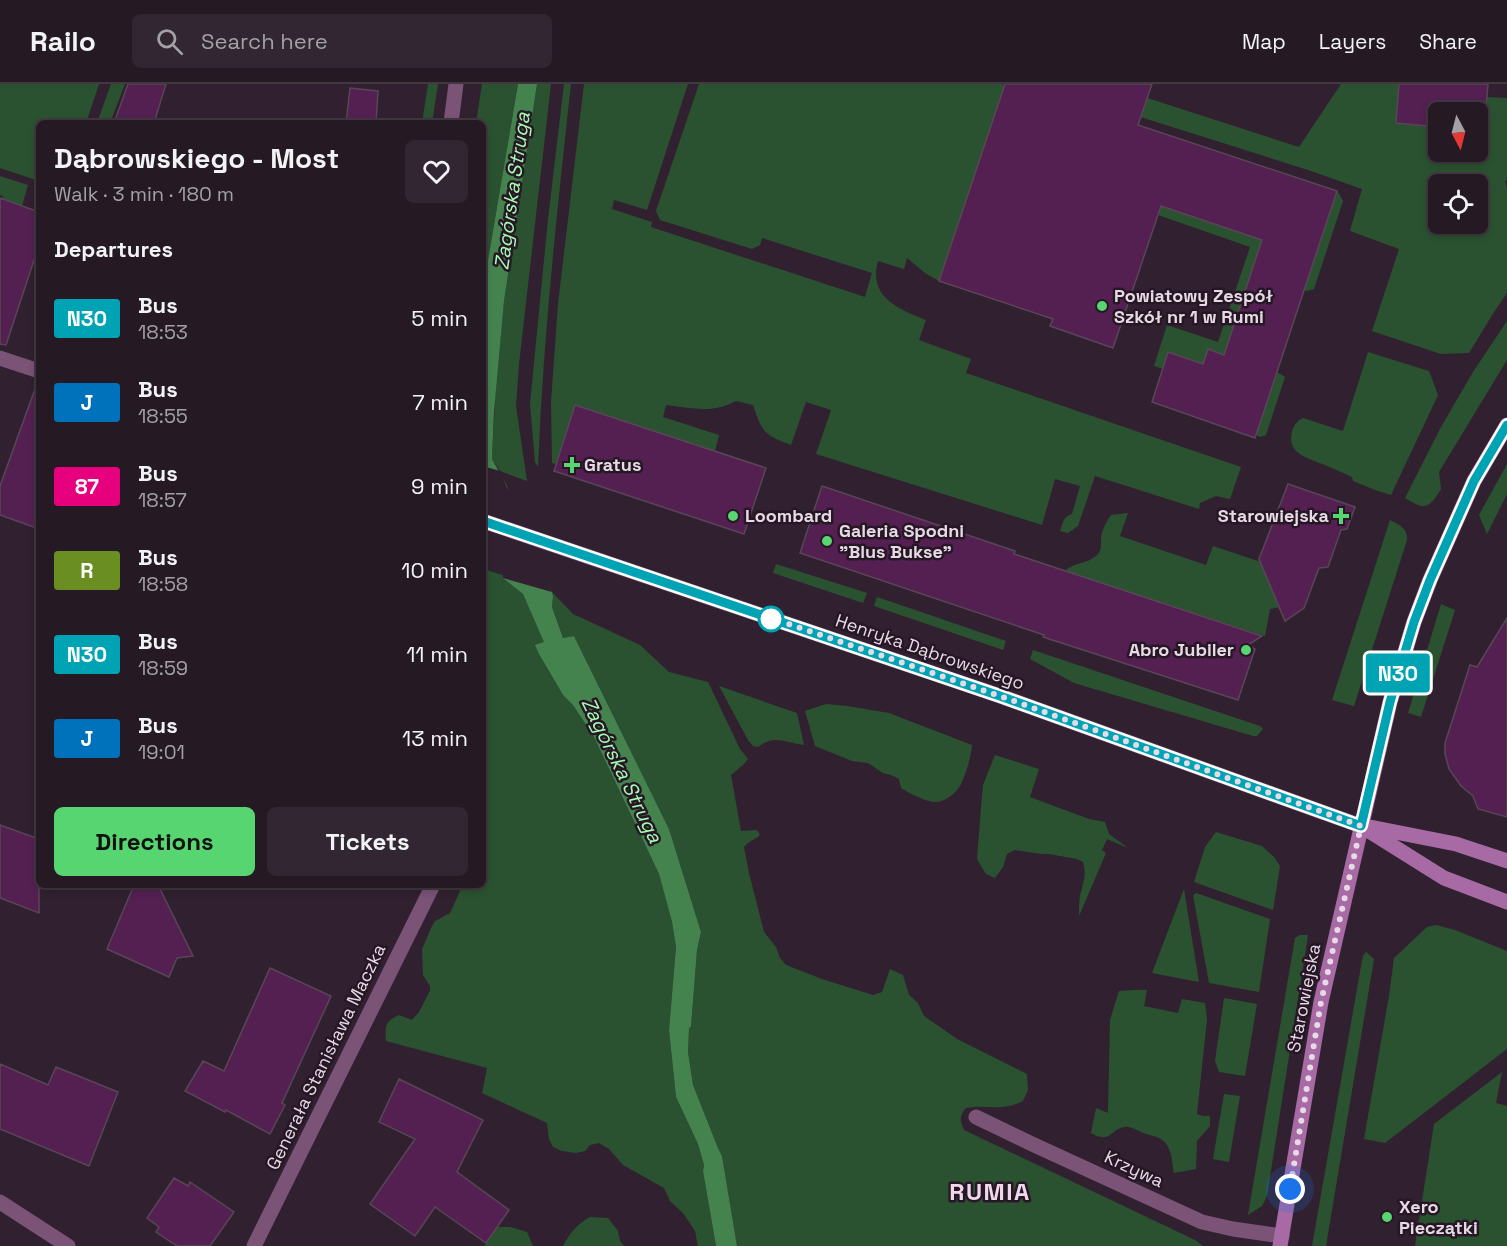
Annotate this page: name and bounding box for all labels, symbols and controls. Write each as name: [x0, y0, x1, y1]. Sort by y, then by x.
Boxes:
search box: [132, 14, 552, 68]
text: Railo: [30, 23, 96, 59]
icon: search: [153, 25, 186, 58]
text: Search here: [201, 27, 328, 55]
text: Map: [1242, 28, 1286, 55]
text: Layers: [1319, 28, 1386, 55]
text: Share: [1419, 28, 1477, 55]
north arrow: [1428, 102, 1488, 162]
map controls: [1428, 102, 1488, 234]
water label: Zagórska Struga: [488, 110, 536, 271]
text: Dąbrowskiego - Most: [54, 140, 339, 176]
button: heart: [405, 140, 468, 203]
button: locate: [1428, 174, 1488, 234]
text: Walk · 3 min · 180 m: [54, 181, 234, 207]
text: Departures: [54, 235, 173, 263]
place label: Powiatowy Zespół Szkół nr 1 w Rumi: [1114, 284, 1273, 328]
text: Bus: [138, 291, 178, 319]
marker: Powiatowy Zespół Szkół nr 1 w Rumi: [1095, 299, 1109, 313]
text: 5 min: [411, 304, 468, 332]
text: N30: [67, 305, 107, 332]
text: 18:53: [138, 319, 188, 345]
text: Bus: [138, 375, 178, 403]
text: 7 min: [412, 388, 468, 416]
text: J: [81, 389, 93, 416]
text: 18:55: [138, 403, 188, 429]
place label: Gratus: [584, 453, 641, 476]
marker: Gratus: [565, 458, 579, 472]
text: Bus: [138, 459, 178, 487]
text: 9 min: [411, 472, 468, 500]
text: 87: [75, 473, 99, 500]
text: 18:57: [138, 487, 187, 513]
place label: Loombard: [745, 504, 832, 527]
place label: Starowiejska: [1218, 504, 1330, 527]
marker: Loombard: [726, 509, 740, 523]
marker: Starowiejska: [1334, 509, 1348, 523]
place label: Galeria Spodni "Blus Bukse": [839, 519, 964, 563]
marker: Galeria Spodni "Blus Bukse": [820, 534, 834, 548]
text: Bus: [138, 543, 178, 571]
text: 10 min: [401, 556, 468, 584]
text: R: [80, 557, 94, 584]
text: 18:58: [138, 571, 188, 597]
unlabelled marker: [758, 606, 784, 632]
street label: Henryka Dąbrowskiego: [833, 608, 1028, 695]
text: Bus: [138, 627, 178, 655]
place label: Abro Jubiler: [1129, 638, 1234, 661]
text: 11 min: [406, 640, 468, 668]
text: N30: [67, 641, 107, 668]
marker: Abro Jubiler: [1239, 643, 1253, 657]
line badge: N30: [1364, 654, 1432, 692]
text: 18:59: [138, 655, 188, 681]
text: N30: [1378, 660, 1418, 687]
water label: Zagórska Struga: [576, 693, 669, 847]
text: Bus: [138, 711, 178, 739]
text: 13 min: [402, 724, 468, 752]
text: J: [81, 725, 93, 752]
text: 19:01: [138, 739, 185, 765]
button: Directions: [54, 807, 255, 876]
button: Tickets: [267, 807, 468, 876]
street label: Generała Stanisława Maczka: [261, 940, 390, 1173]
street label: Starowiejska: [1282, 942, 1325, 1054]
street label: Krzywa: [1101, 1145, 1168, 1192]
your location: [1275, 1174, 1305, 1204]
district label: RUMIA: [949, 1176, 1031, 1207]
place label: Xero Pieczątki: [1399, 1195, 1478, 1239]
marker: Xero Pieczątki: [1380, 1210, 1394, 1224]

